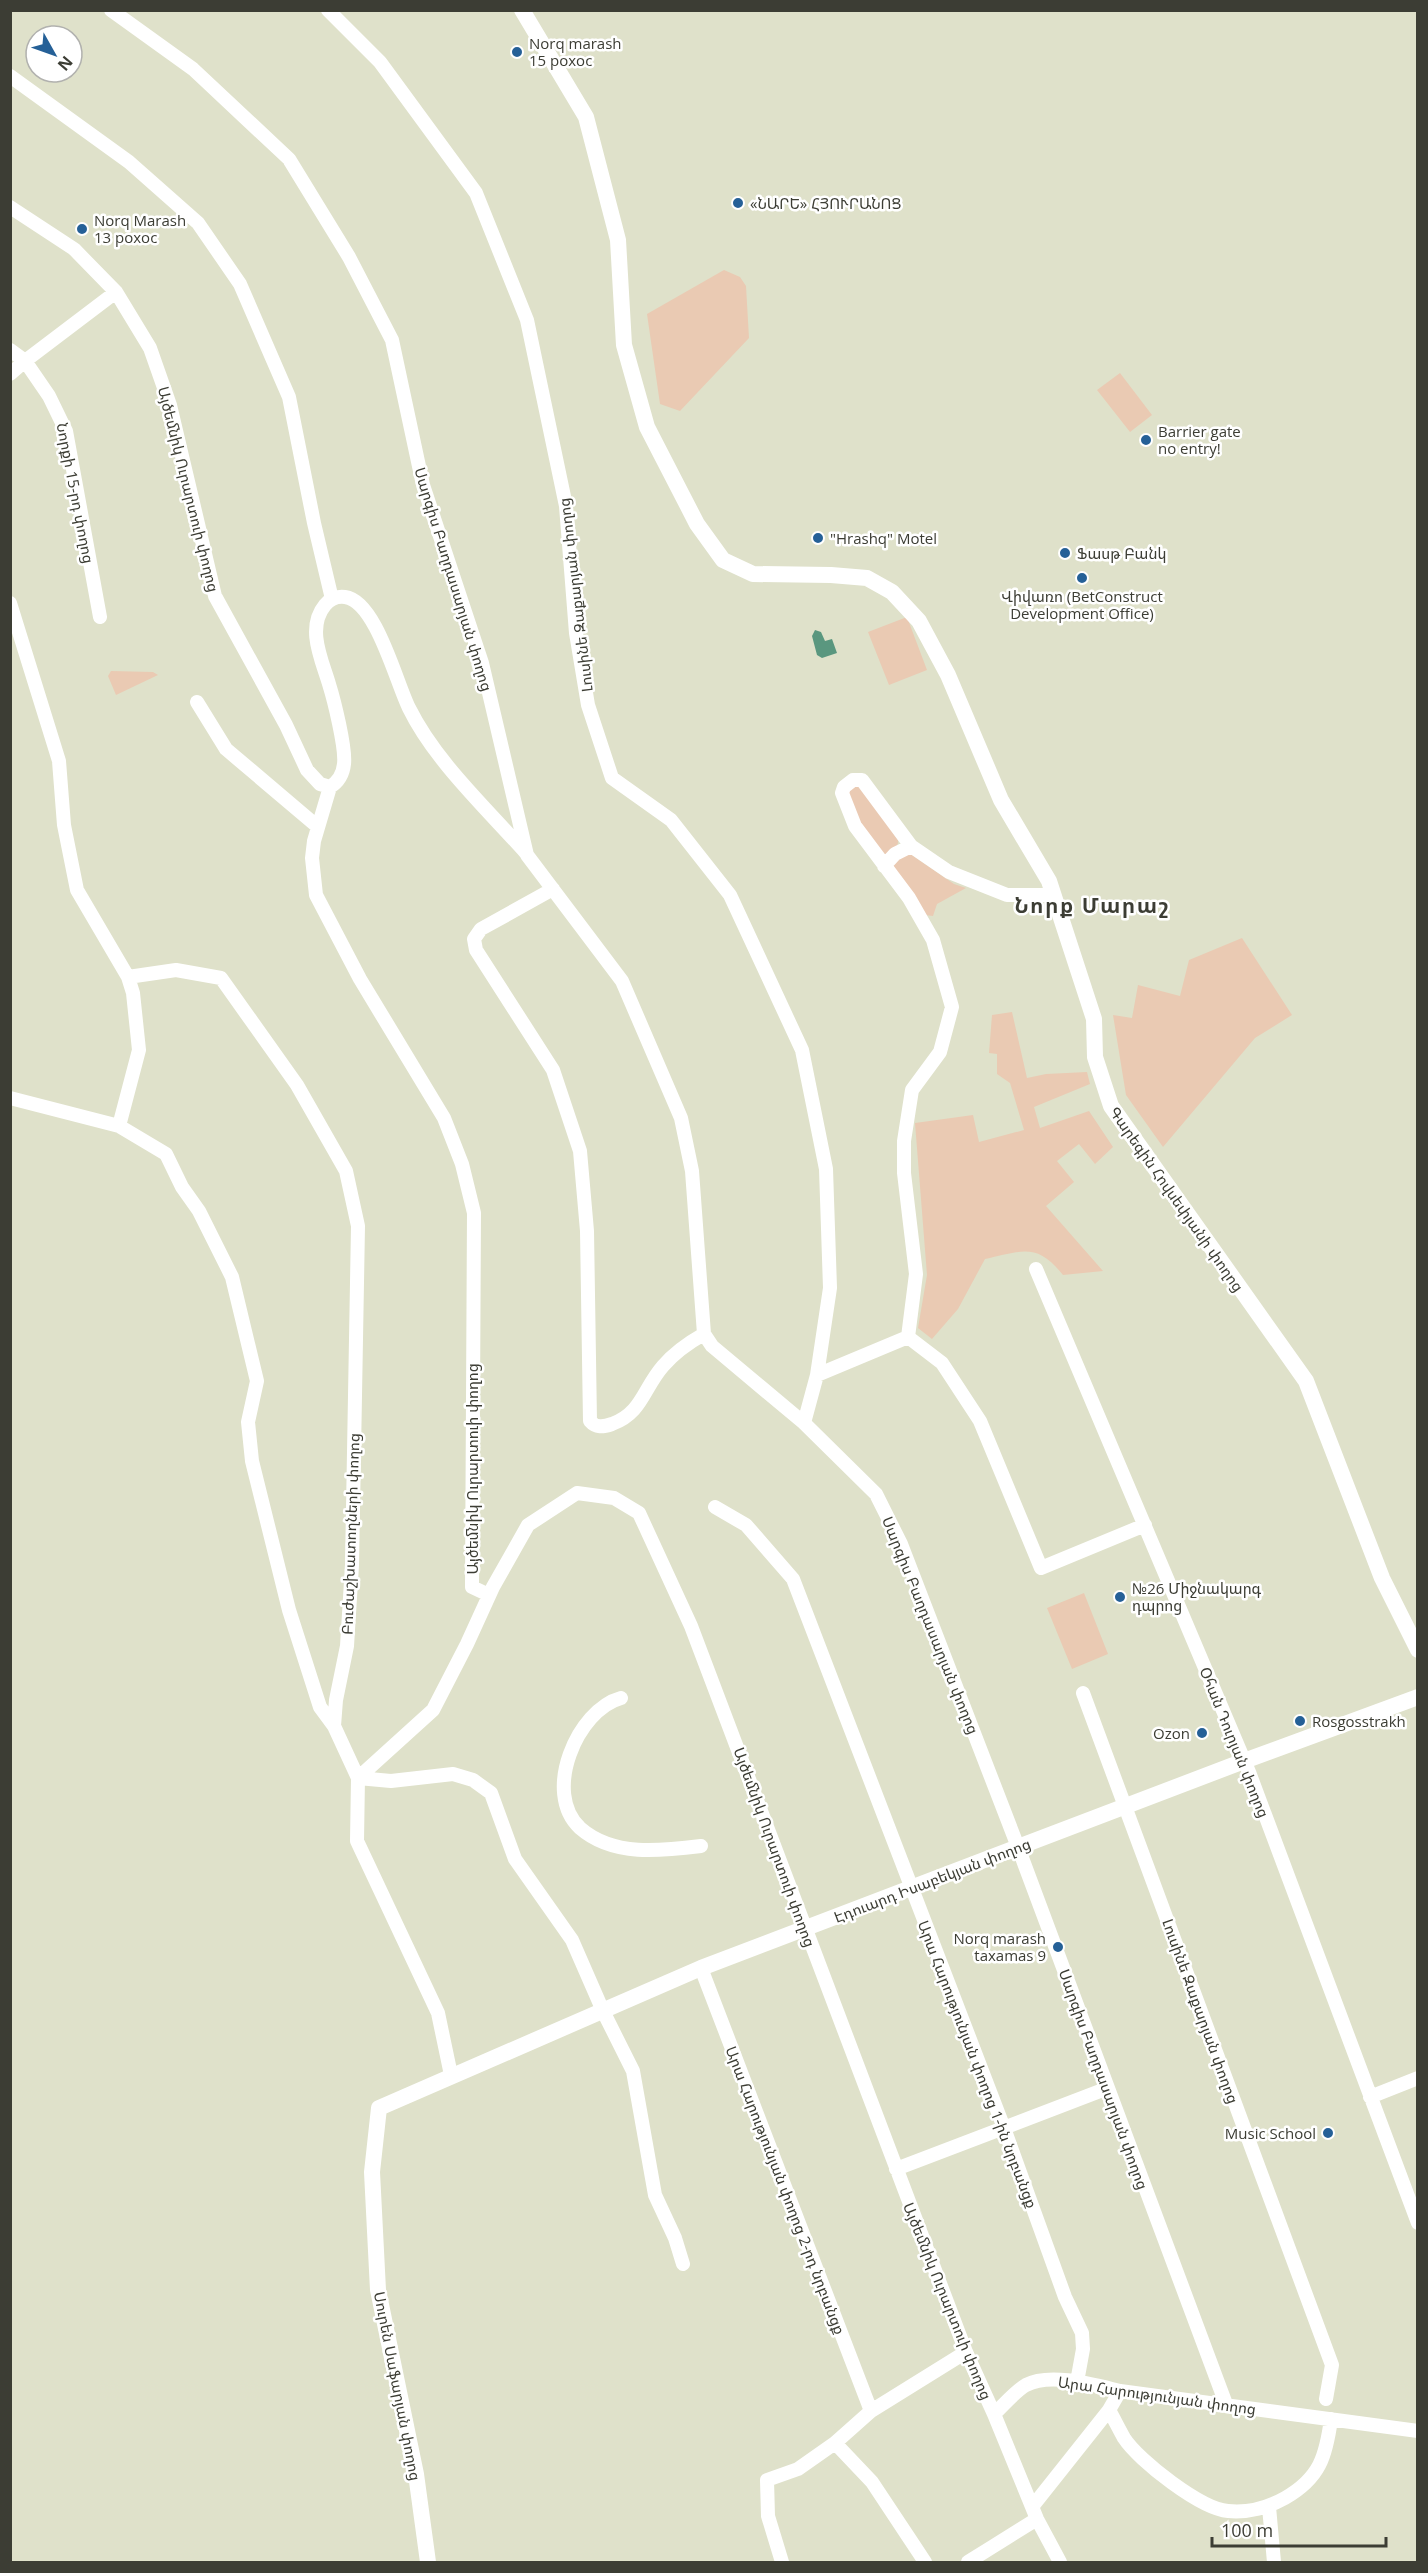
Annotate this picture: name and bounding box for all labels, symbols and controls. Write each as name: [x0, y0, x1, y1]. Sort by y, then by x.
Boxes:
north arrow: [24, 24, 84, 84]
place label: Norq marash 15 poxoc: [529, 33, 622, 70]
marker: Norq marash 15 poxoc: [510, 45, 524, 59]
text: N: [53, 52, 78, 76]
place label: «ՆԱՐԵ» ՀՅՈՒՐԱՆՈՑ: [750, 193, 901, 213]
marker: «ՆԱՐԵ» ՀՅՈՒՐԱՆՈՑ: [731, 196, 745, 210]
place label: Norq Marash 13 poxoc: [94, 210, 186, 247]
marker: Norq Marash 13 poxoc: [75, 222, 89, 236]
street label: Այծեմնիկ Ուրարտուի փողոց: [154, 384, 224, 594]
street label: Նորքի 15-րդ փողոց: [53, 421, 99, 565]
place label: Barrier gate no entry!: [1158, 421, 1241, 458]
marker: Barrier gate no entry!: [1139, 433, 1153, 447]
street label: Սարգիս Բաղդասարյան փողոց: [410, 465, 498, 693]
street label: Լուսինե Զաքարյան փողոց: [553, 497, 597, 693]
place label: "Hrashq" Motel: [830, 528, 937, 548]
marker: "Hrashq" Motel: [811, 531, 825, 545]
place label: Ֆասթ Բանկ: [1077, 543, 1166, 563]
marker: Ֆասթ Բանկ: [1058, 546, 1072, 560]
marker: Վիվառո (BetConstruct Development Office): [1075, 571, 1089, 585]
place label: Վիվառո (BetConstruct Development Office): [1001, 586, 1163, 623]
district label: Նորք Մարաշ: [1014, 891, 1170, 919]
street label: Գարեգին Հովսեփյանի փողոց: [1105, 1103, 1249, 1295]
street label: Այծեմնիկ Ուրարտուի փողոց: [462, 1363, 482, 1575]
street label: Բուժաշխատողների փողոց: [336, 1433, 364, 1635]
street label: Սարգիս Բաղդասարյան փողոց: [878, 1513, 984, 1737]
place label: №26 Միջնակարգ դպրոց: [1132, 1578, 1262, 1615]
marker: №26 Միջնակարգ դպրոց: [1113, 1590, 1127, 1604]
street label: Օհան Դուրյան փողոց: [1196, 1664, 1274, 1820]
place label: Rosgosstrakh: [1312, 1711, 1406, 1731]
marker: Rosgosstrakh: [1293, 1714, 1307, 1728]
place label: Ozon: [1153, 1723, 1190, 1743]
marker: Ozon: [1195, 1726, 1209, 1740]
street label: Այծեմնիկ Ուրարտուի փողոց: [729, 1744, 821, 1950]
street label: Էդուարդ Իսաբեկյան փողոց: [831, 1833, 1033, 1927]
street label: Լուսինե Զաքարյան փողոց: [1158, 1916, 1244, 2106]
street label: Արա Հարությունյան փողոց 1-ին նրբանցք: [914, 1917, 1042, 2211]
place label: Norq marash taxamas 9: [953, 1928, 1046, 1965]
marker: Norq marash taxamas 9: [1051, 1940, 1065, 1954]
street label: Սարգիս Բաղդասարյան փողոց: [1055, 1966, 1153, 2192]
street label: Արա Հարությունյան փողոց 2-րդ նրբանցք: [722, 2043, 850, 2337]
place label: Music School: [1225, 2123, 1316, 2143]
marker: Music School: [1321, 2126, 1335, 2140]
street label: Այծեմնիկ Ուրարտուի փողոց: [899, 2199, 997, 2403]
street label: Սուրեն Սաֆարյան փողոց: [370, 2290, 426, 2482]
street label: Արա Հարությունյան փողոց: [1057, 2371, 1257, 2419]
scale bar: [1212, 2510, 1386, 2548]
text: 100 m: [1221, 2518, 1273, 2542]

